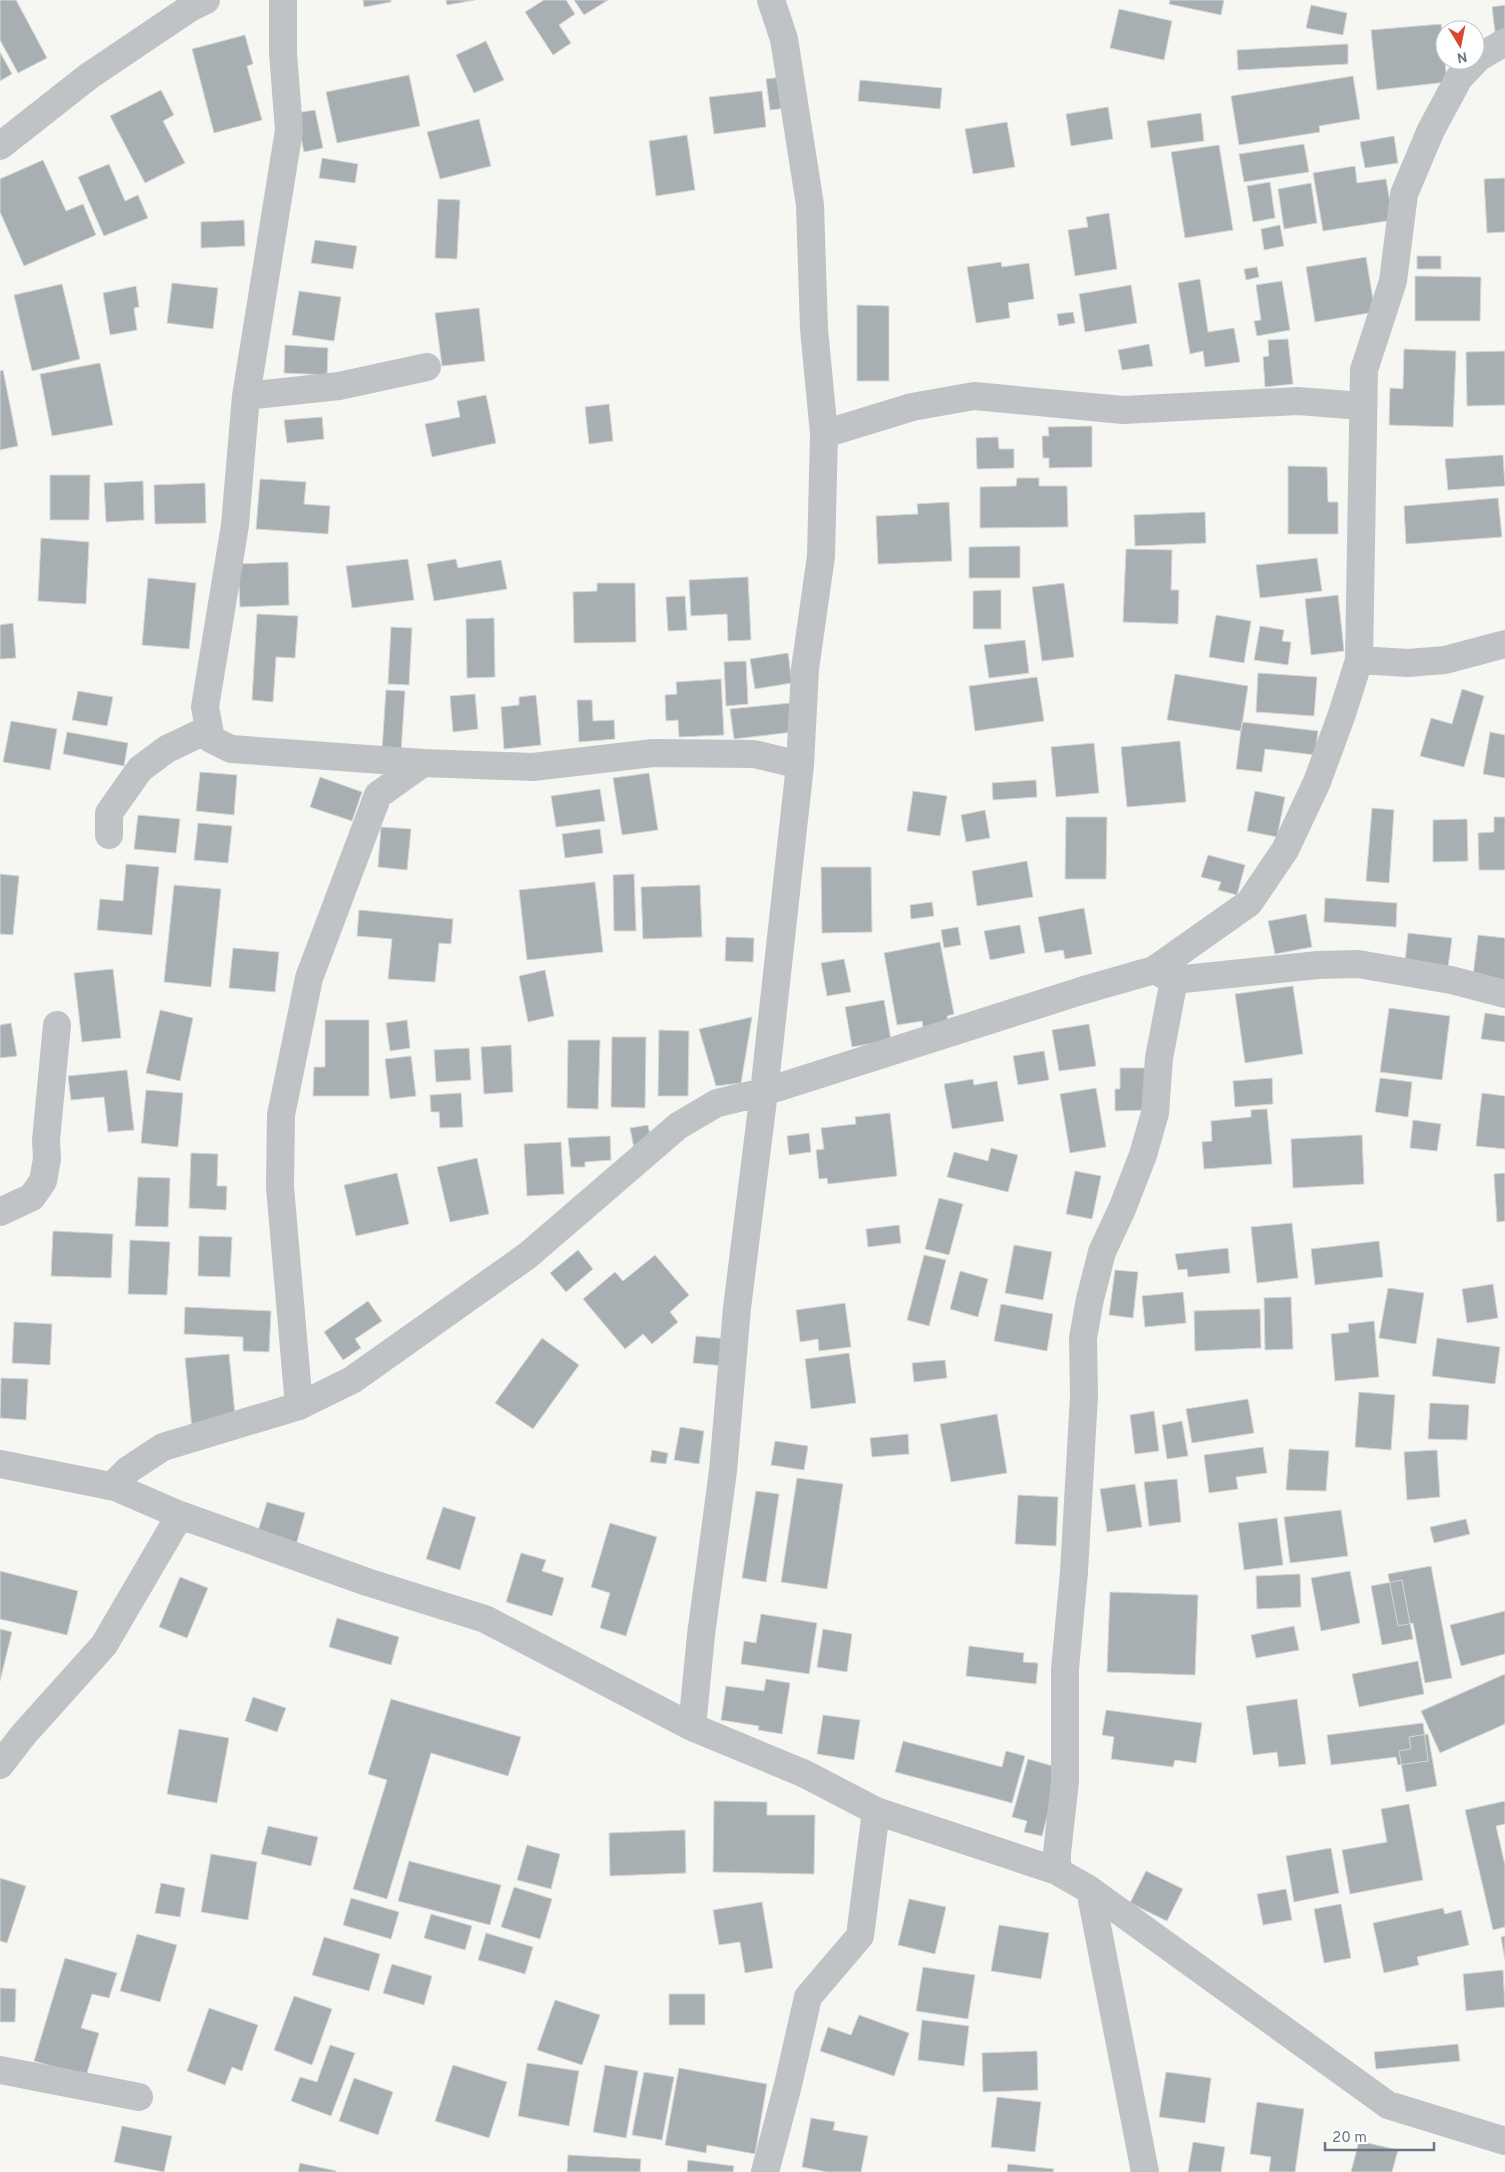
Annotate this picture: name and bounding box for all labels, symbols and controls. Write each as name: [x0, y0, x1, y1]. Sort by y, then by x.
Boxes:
north arrow: [1435, 20, 1485, 70]
text: N: [1456, 47, 1468, 66]
scale bar: [1325, 2120, 1434, 2152]
text: 20 m: [1332, 2129, 1367, 2148]

